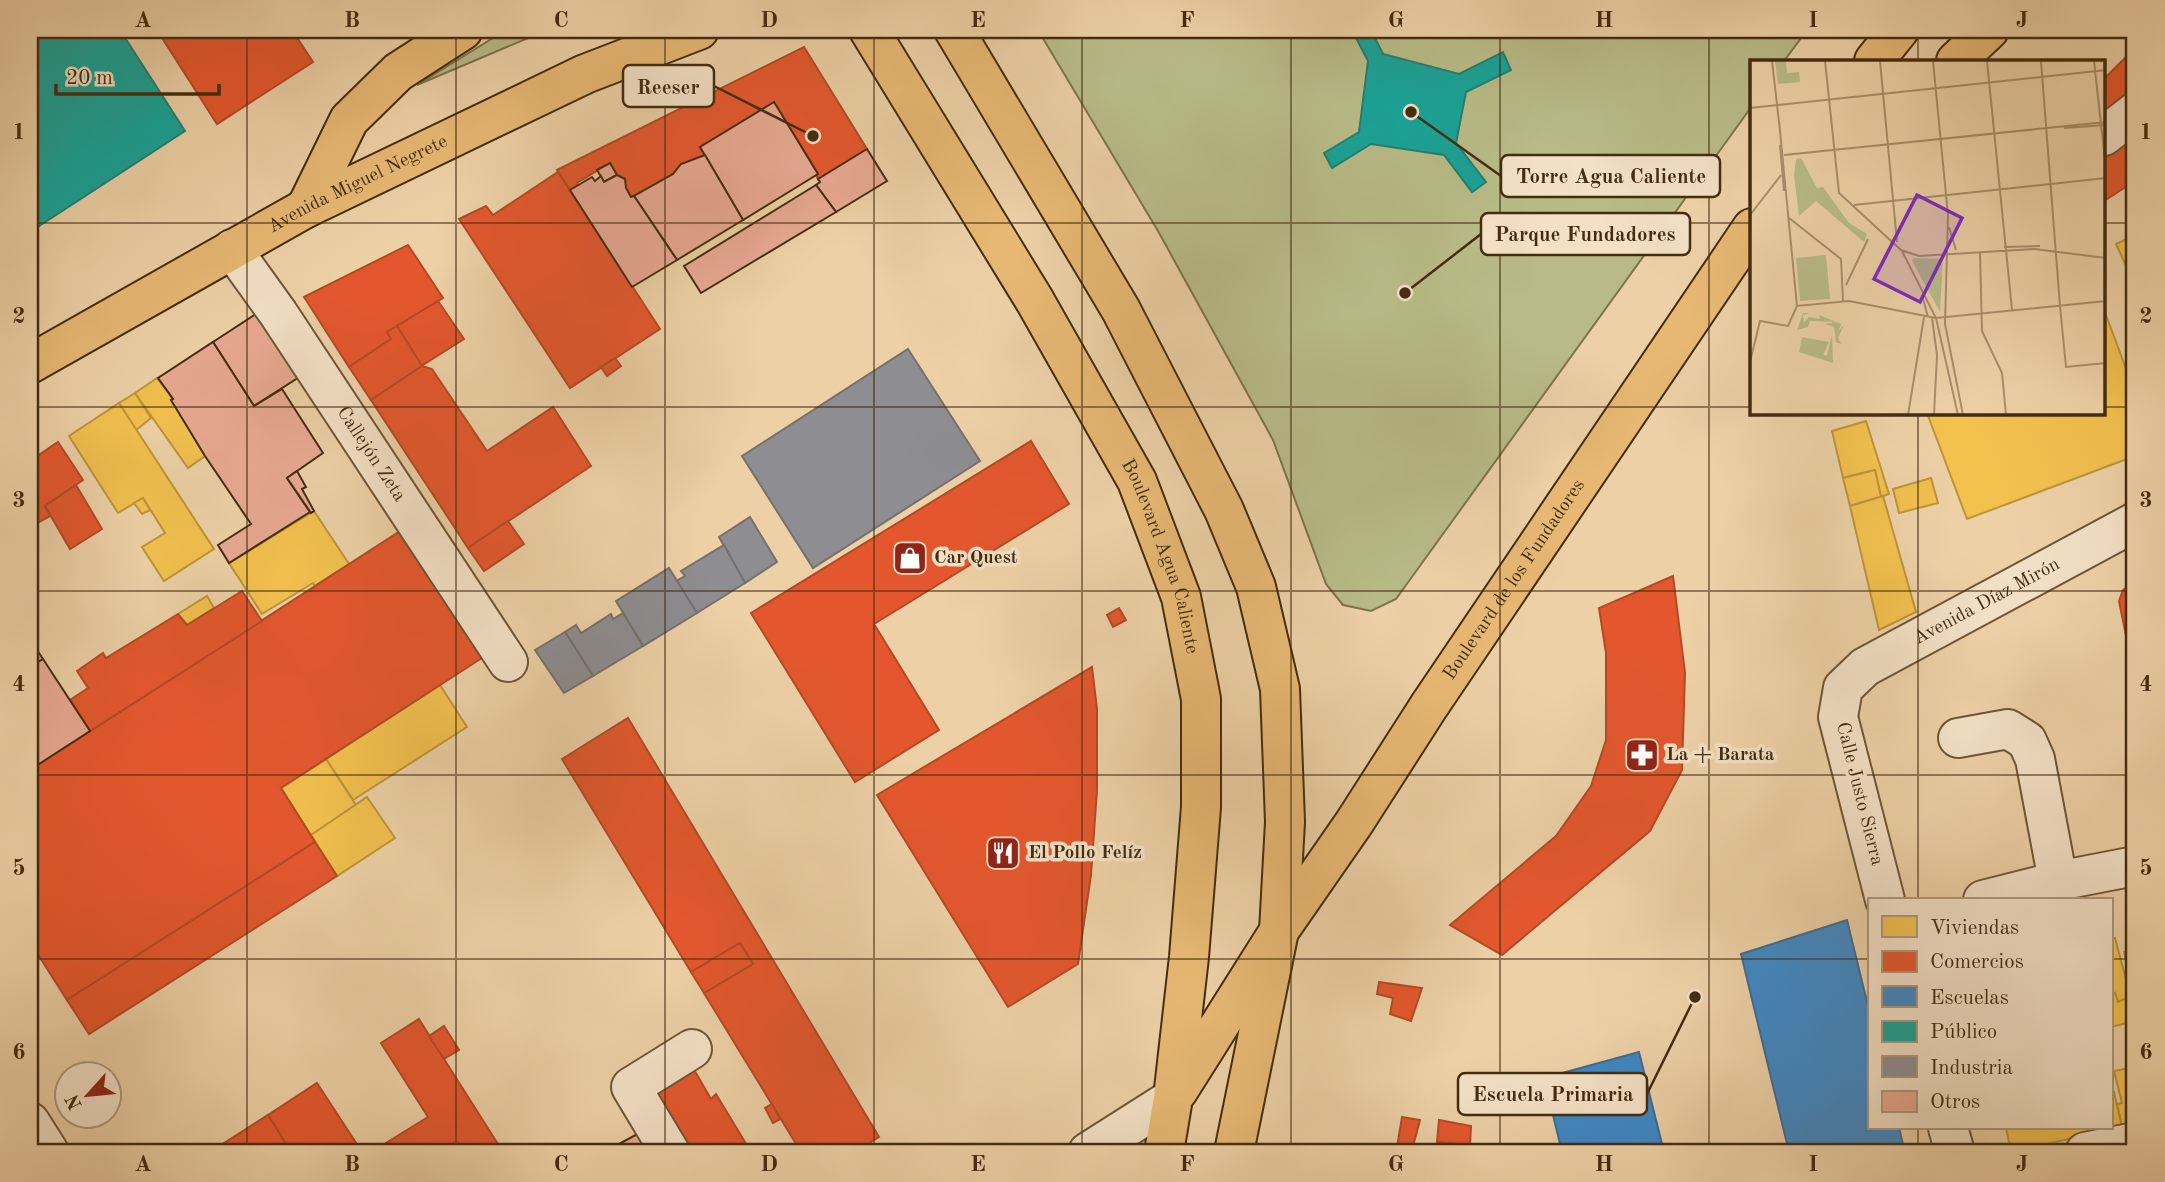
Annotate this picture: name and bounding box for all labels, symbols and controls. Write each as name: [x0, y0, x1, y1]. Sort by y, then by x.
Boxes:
text: A: [134, 9, 152, 32]
text: B: [344, 9, 360, 32]
text: C: [553, 9, 569, 32]
text: D: [760, 9, 778, 32]
text: E: [970, 9, 986, 32]
text: F: [1179, 9, 1195, 32]
text: G: [1388, 9, 1404, 32]
text: H: [1595, 9, 1613, 32]
text: I: [1808, 9, 1818, 32]
text: J: [2016, 9, 2028, 32]
scale bar: [56, 52, 219, 96]
inset map: [1750, 60, 2106, 415]
callout: Reeser: [623, 65, 714, 107]
text: 20 m: [66, 68, 113, 89]
text: Reeser: [636, 78, 700, 99]
text: 1: [12, 121, 26, 144]
text: 1: [2139, 121, 2153, 144]
street label: Avenida Miguel Negrete: [265, 132, 451, 237]
callout: Torre Agua Caliente: [1501, 155, 1720, 197]
text: Torre Agua Caliente: [1516, 167, 1706, 188]
callout: Parque Fundadores: [1481, 213, 1690, 255]
text: Parque Fundadores: [1494, 225, 1676, 246]
text: 2: [12, 305, 26, 328]
text: 2: [2139, 305, 2153, 328]
street label: Callejón Zeta: [333, 403, 409, 506]
street label: Boulevard Agua Caliente: [1117, 456, 1201, 656]
street label: Boulevard de los Fundadores: [1440, 476, 1589, 683]
text: 3: [12, 489, 26, 512]
text: 3: [2139, 489, 2153, 512]
shop icon: Car Quest: [891, 539, 929, 577]
place label: Car Quest: [934, 549, 1018, 568]
street label: Avenida Díaz Mirón: [1911, 555, 2063, 649]
text: 4: [12, 673, 26, 696]
text: 4: [2139, 673, 2153, 696]
street label: Calle Justo Sierra: [1832, 720, 1886, 868]
pharmacy icon: La + Barata: [1623, 736, 1661, 774]
place label: La + Barata: [1666, 746, 1775, 765]
restaurant icon: El Pollo Felíz: [984, 834, 1022, 872]
place label: El Pollo Felíz: [1028, 844, 1142, 863]
text: 5: [12, 857, 26, 880]
text: 5: [2139, 857, 2153, 880]
legend: [1868, 898, 2112, 1130]
text: Viviendas: [1930, 918, 2019, 939]
text: Comercios: [1930, 952, 2024, 973]
text: Escuelas: [1930, 988, 2009, 1009]
text: Público: [1930, 1022, 1997, 1043]
text: 6: [12, 1041, 26, 1064]
text: 6: [2139, 1041, 2153, 1064]
text: Industria: [1930, 1058, 2013, 1079]
north arrow: [52, 1060, 122, 1130]
callout: Escuela Primaria: [1458, 1073, 1647, 1115]
text: Escuela Primaria: [1472, 1085, 1634, 1106]
text: N: [63, 1090, 87, 1112]
text: Otros: [1930, 1092, 1980, 1113]
text: A: [134, 1153, 152, 1176]
text: B: [344, 1153, 360, 1176]
text: C: [553, 1153, 569, 1176]
text: D: [760, 1153, 778, 1176]
text: E: [970, 1153, 986, 1176]
text: F: [1179, 1153, 1195, 1176]
text: G: [1388, 1153, 1404, 1176]
text: H: [1595, 1153, 1613, 1176]
text: I: [1808, 1153, 1818, 1176]
text: J: [2016, 1153, 2028, 1176]

